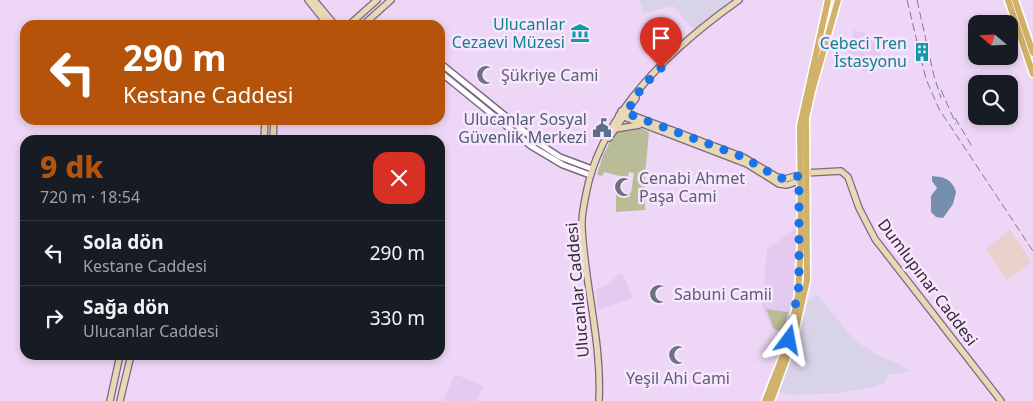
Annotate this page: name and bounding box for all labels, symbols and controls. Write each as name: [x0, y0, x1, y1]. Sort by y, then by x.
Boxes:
place label: Ulucanlar Cezaevi Müzesi: [452, 13, 565, 53]
north arrow: [968, 15, 1018, 65]
map controls: [968, 15, 1018, 125]
pin: [640, 17, 682, 68]
museum icon: Ulucanlar Cezaevi Müzesi: [569, 22, 591, 44]
icon: arrive: [647, 24, 675, 52]
place label: Cebeci Tren İstasyonu: [820, 32, 907, 72]
text: 290 m: [123, 34, 226, 81]
icon: left: [40, 40, 105, 105]
building icon: Cebeci Tren İstasyonu: [911, 41, 933, 63]
mosque icon: Şükriye Cami: [475, 64, 497, 86]
place label: Şükriye Cami: [501, 64, 598, 86]
button: search: [968, 75, 1018, 125]
text: Kestane Caddesi: [123, 79, 294, 109]
place label: Ulucanlar Sosyal Güvenlik Merkezi: [458, 108, 587, 148]
public building icon: Ulucanlar Sosyal Güvenlik Merkezi: [591, 117, 613, 139]
text: 9 dk: [40, 146, 103, 187]
button: close: [373, 152, 425, 204]
place label: Cenabi Ahmet Paşa Cami: [639, 167, 745, 207]
mosque icon: Cenabi Ahmet Paşa Cami: [613, 176, 635, 198]
text: 720 m · 18:54: [40, 186, 140, 208]
street label: Dumlupınar Caddesi: [873, 214, 983, 350]
street label: Ulucanlar Caddesi: [560, 221, 594, 359]
text: Sola dön: [83, 229, 164, 255]
icon: left: [40, 239, 68, 267]
text: 290 m: [370, 240, 425, 266]
text: Kestane Caddesi: [83, 255, 207, 277]
mosque icon: Sabuni Camii: [648, 283, 670, 305]
place label: Sabuni Camii: [674, 283, 772, 305]
text: Sağa dön: [83, 294, 169, 320]
icon: right: [40, 304, 68, 332]
text: 330 m: [370, 305, 425, 331]
position arrow: [762, 313, 814, 365]
text: Ulucanlar Caddesi: [83, 320, 219, 342]
mosque icon: Yeşil Ahi Cami: [667, 344, 689, 366]
place label: Yeşil Ahi Cami: [626, 367, 730, 389]

